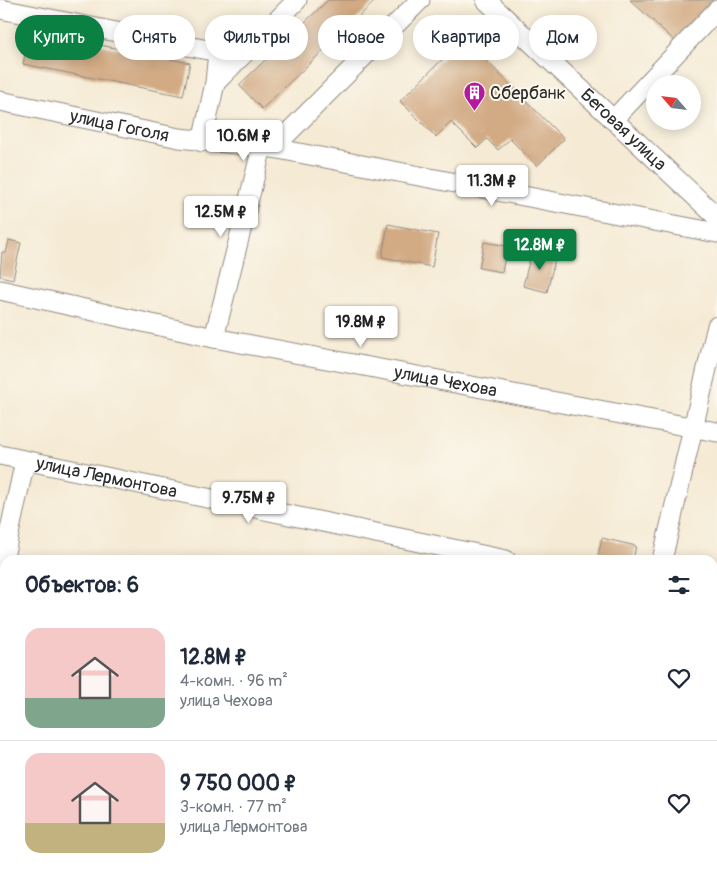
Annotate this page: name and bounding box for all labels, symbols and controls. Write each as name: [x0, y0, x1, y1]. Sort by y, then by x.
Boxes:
chip: Купить: [15, 15, 104, 60]
chip: Снять: [114, 15, 195, 60]
chip: Фильтры: [205, 15, 308, 60]
chip: Новое: [318, 15, 403, 60]
chip: Квартира: [413, 15, 519, 60]
chip: Дом: [529, 15, 597, 60]
north arrow: [646, 75, 701, 130]
map controls: [646, 75, 701, 130]
building icon: Сбербанк: [462, 81, 486, 112]
place label: Сбербанк: [490, 82, 566, 105]
street label: Беговая улица: [575, 84, 671, 176]
street label: улица Гоголя: [67, 105, 171, 148]
pin: 10.6M ₽: [198, 120, 290, 162]
text: 10.6M ₽: [217, 126, 271, 146]
pin: 11.3M ₽: [446, 164, 538, 207]
text: 11.3M ₽: [467, 171, 517, 191]
pin: 12.5M ₽: [175, 196, 267, 238]
text: 12.5M ₽: [195, 202, 247, 222]
pin: 12.8M ₽: [494, 228, 586, 271]
text: 12.8M ₽: [514, 235, 566, 255]
pin: 19.8M ₽: [315, 306, 407, 348]
text: 19.8M ₽: [336, 312, 386, 332]
street label: улица Чехова: [391, 361, 499, 403]
street label: улица Лермонтова: [33, 452, 179, 503]
pin: 9.75M ₽: [203, 482, 295, 524]
text: 9.75M ₽: [222, 488, 276, 508]
icon: filters: [665, 571, 693, 599]
text: Объектов: 6: [25, 572, 139, 599]
text: 12.8M ₽: [180, 644, 247, 671]
icon: home: [65, 648, 125, 708]
icon: heart: [665, 664, 693, 692]
text: 4-комн. · 96 m²: [180, 671, 288, 691]
text: улица Чехова: [180, 691, 273, 711]
text: 9 750 000 ₽: [180, 770, 297, 797]
icon: home: [65, 773, 125, 833]
icon: heart: [665, 789, 693, 817]
text: 3-комн. · 77 m²: [180, 797, 287, 817]
text: улица Лермонтова: [180, 817, 307, 837]

